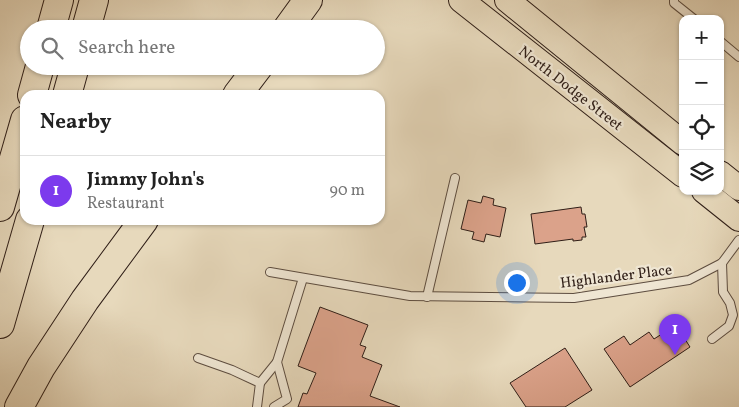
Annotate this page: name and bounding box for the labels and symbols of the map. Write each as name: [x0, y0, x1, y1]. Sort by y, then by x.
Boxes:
street label: North Dodge Street: [514, 42, 627, 137]
street label: Highlander Place: [559, 260, 673, 295]
your location: [504, 270, 530, 296]
pin: 1: [659, 314, 691, 355]

